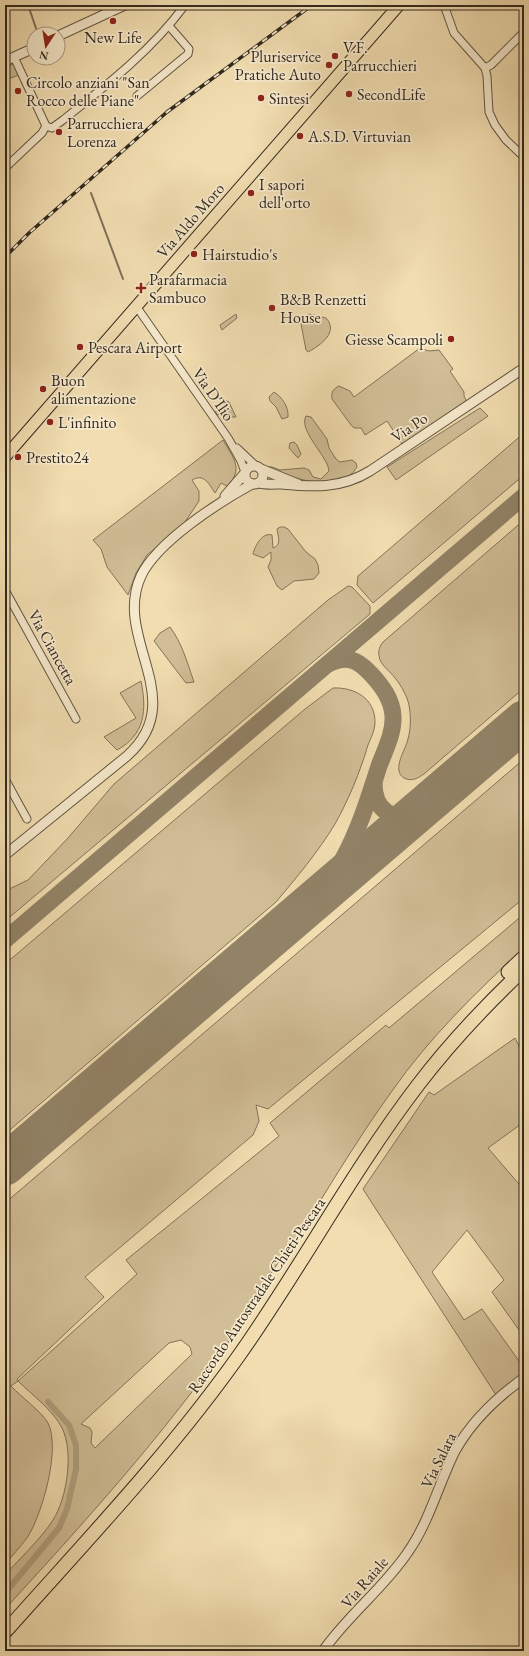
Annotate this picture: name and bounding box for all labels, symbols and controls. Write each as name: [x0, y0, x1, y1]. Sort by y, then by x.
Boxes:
marker: New Life: [108, 16, 118, 26]
north arrow: [26, 26, 66, 66]
place label: New Life: [84, 27, 142, 48]
place label: V.F. Parrucchieri: [343, 37, 417, 76]
place label: Pluriservice Pratiche Auto: [235, 46, 321, 85]
text: N: [38, 48, 50, 64]
marker: V.F. Parrucchieri: [330, 51, 340, 61]
marker: Pluriservice Pratiche Auto: [324, 60, 334, 70]
place label: Circolo anziani "San Rocco delle Piane": [26, 72, 150, 111]
place label: SecondLife: [357, 84, 425, 105]
marker: Circolo anziani "San Rocco delle Piane": [13, 86, 23, 96]
place label: Sintesi: [269, 88, 309, 109]
marker: SecondLife: [344, 89, 354, 99]
marker: Sintesi: [256, 93, 266, 103]
place label: Parrucchiera Lorenza: [67, 113, 144, 152]
place label: A.S.D. Virtuvian: [307, 126, 412, 147]
marker: Parrucchiera Lorenza: [54, 127, 64, 137]
marker: A.S.D. Virtuvian: [295, 131, 305, 141]
place label: I sapori dell'orto: [259, 174, 311, 213]
street label: Via Aldo Moro: [152, 178, 229, 262]
marker: I sapori dell'orto: [246, 188, 256, 198]
place label: Hairstudio's: [202, 244, 278, 265]
marker: Hairstudio's: [189, 249, 199, 259]
place label: Parafarmacia Sambuco: [149, 269, 228, 308]
marker: Parafarmacia Sambuco: [136, 283, 146, 293]
place label: B&B Renzetti House: [280, 289, 366, 328]
marker: B&B Renzetti House: [267, 303, 277, 313]
place label: Giesse Scampoli: [345, 329, 443, 350]
marker: Giesse Scampoli: [446, 334, 456, 344]
place label: Pescara Airport: [88, 337, 182, 358]
marker: Pescara Airport: [75, 342, 85, 352]
street label: Via D'Ilio: [188, 364, 240, 425]
place label: Buon alimentazione: [51, 370, 136, 409]
marker: Buon alimentazione: [38, 384, 48, 394]
street label: Via Po: [387, 408, 432, 447]
place label: L'infinito: [58, 412, 117, 433]
marker: L'infinito: [45, 417, 55, 427]
place label: Prestito24: [26, 447, 89, 468]
marker: Prestito24: [13, 452, 23, 462]
street label: Via Ciancetta: [23, 606, 82, 689]
street label: Raccordo Autostradale Chieti-Pescara: [183, 1193, 330, 1397]
street label: Via Salara: [416, 1428, 461, 1492]
street label: Via Raiale: [336, 1552, 393, 1613]

